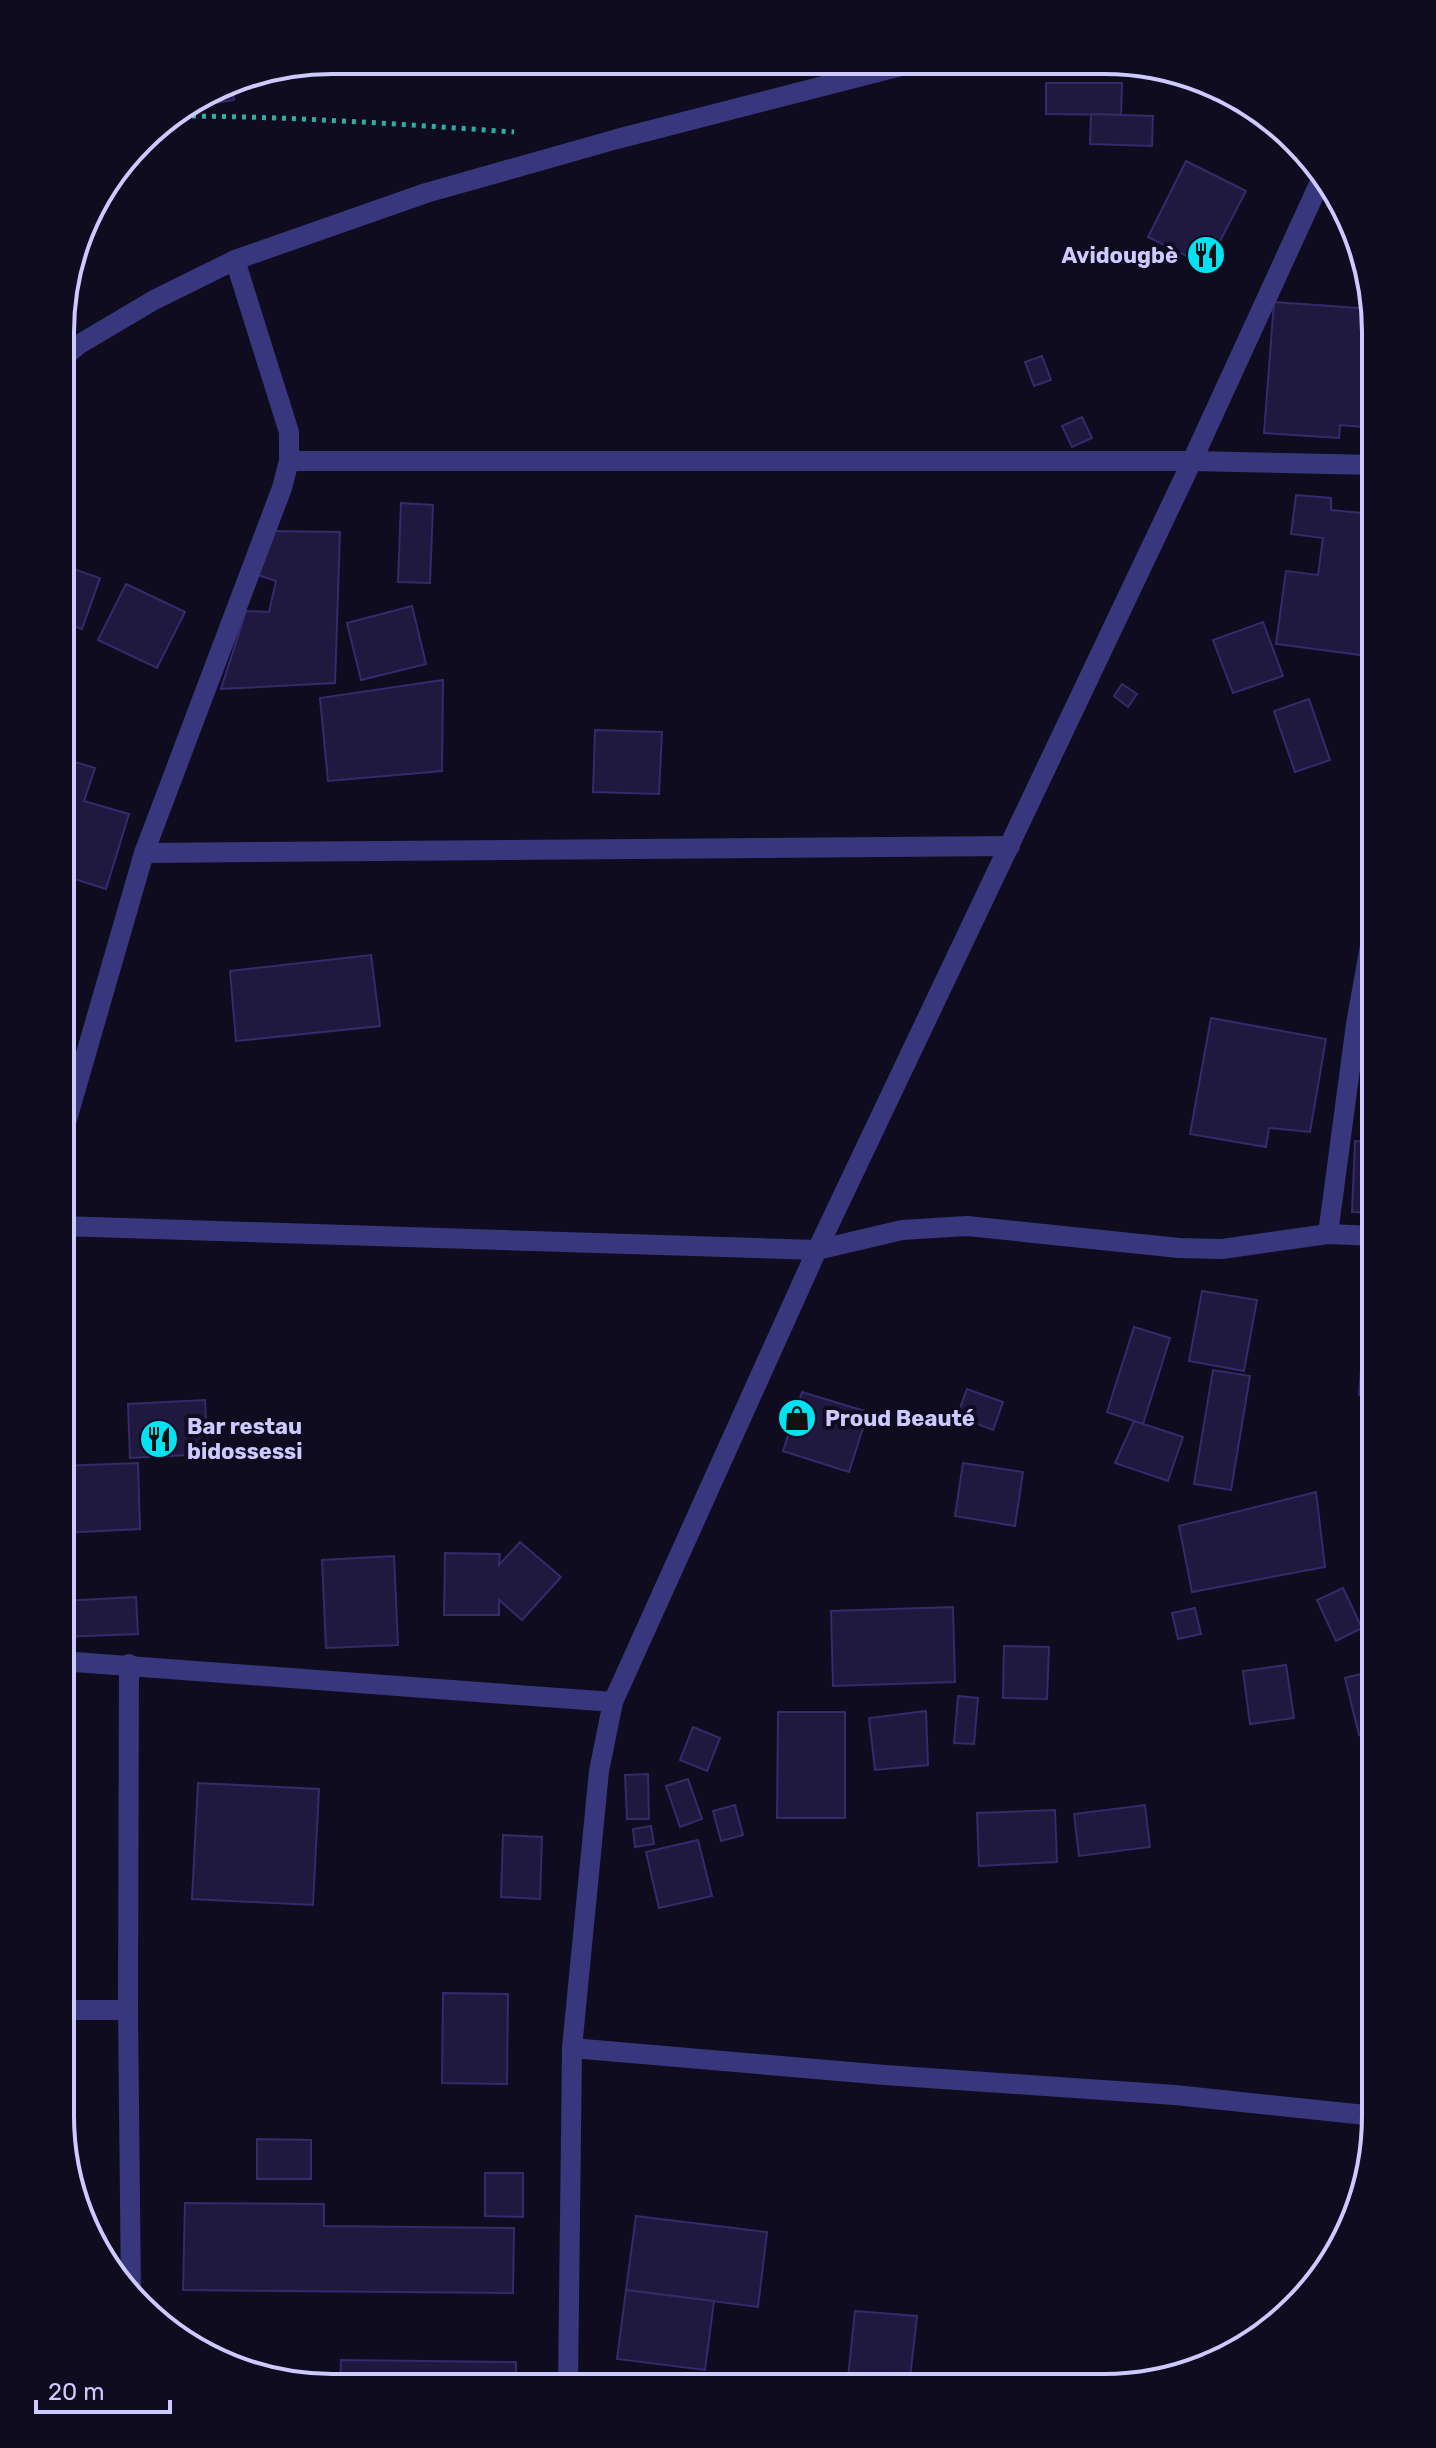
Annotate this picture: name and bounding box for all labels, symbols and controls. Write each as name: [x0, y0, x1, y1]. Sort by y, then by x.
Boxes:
restaurant icon: Avidougbè: [1185, 234, 1227, 276]
place label: Avidougbè: [1061, 242, 1178, 269]
shop icon: Proud Beauté: [776, 1397, 818, 1439]
place label: Proud Beauté: [825, 1405, 975, 1432]
place label: Bar restau bidossessi: [187, 1413, 303, 1465]
restaurant icon: Bar restau bidossessi: [138, 1418, 180, 1460]
scale bar: [36, 2364, 170, 2414]
text: 20 m: [48, 2378, 105, 2406]

